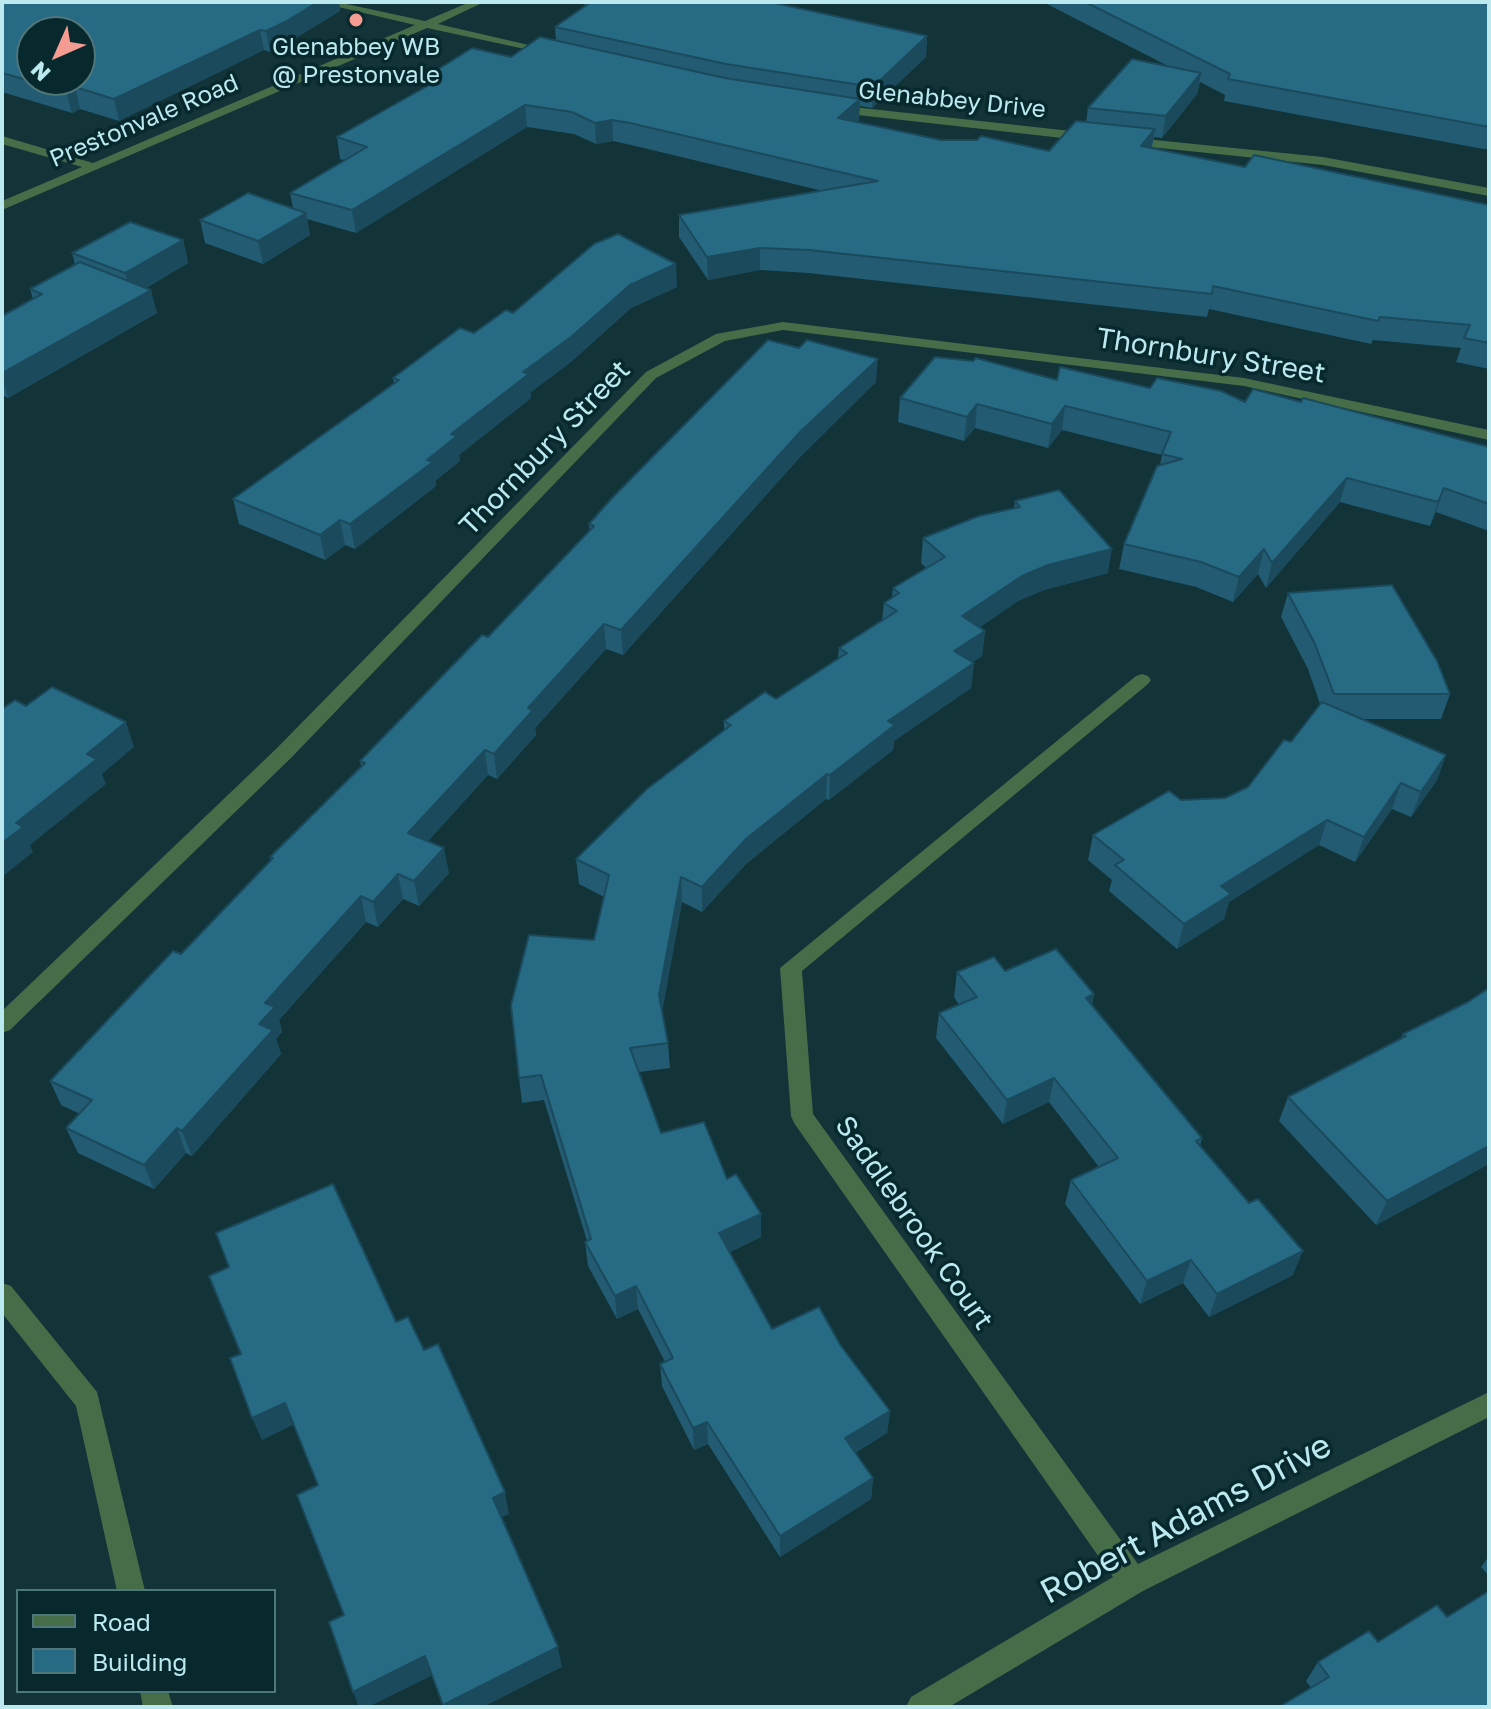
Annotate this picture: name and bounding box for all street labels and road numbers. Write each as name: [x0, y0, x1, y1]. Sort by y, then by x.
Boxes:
street label: Prestonvale Road: [45, 68, 243, 174]
street label: Glenabbey Drive: [857, 76, 1047, 124]
street label: Thornbury Street: [1094, 321, 1328, 391]
street label: Thornbury Street: [453, 353, 637, 543]
street label: Saddlebrook Court: [828, 1110, 1000, 1336]
street label: Robert Adams Drive: [1034, 1425, 1338, 1613]

